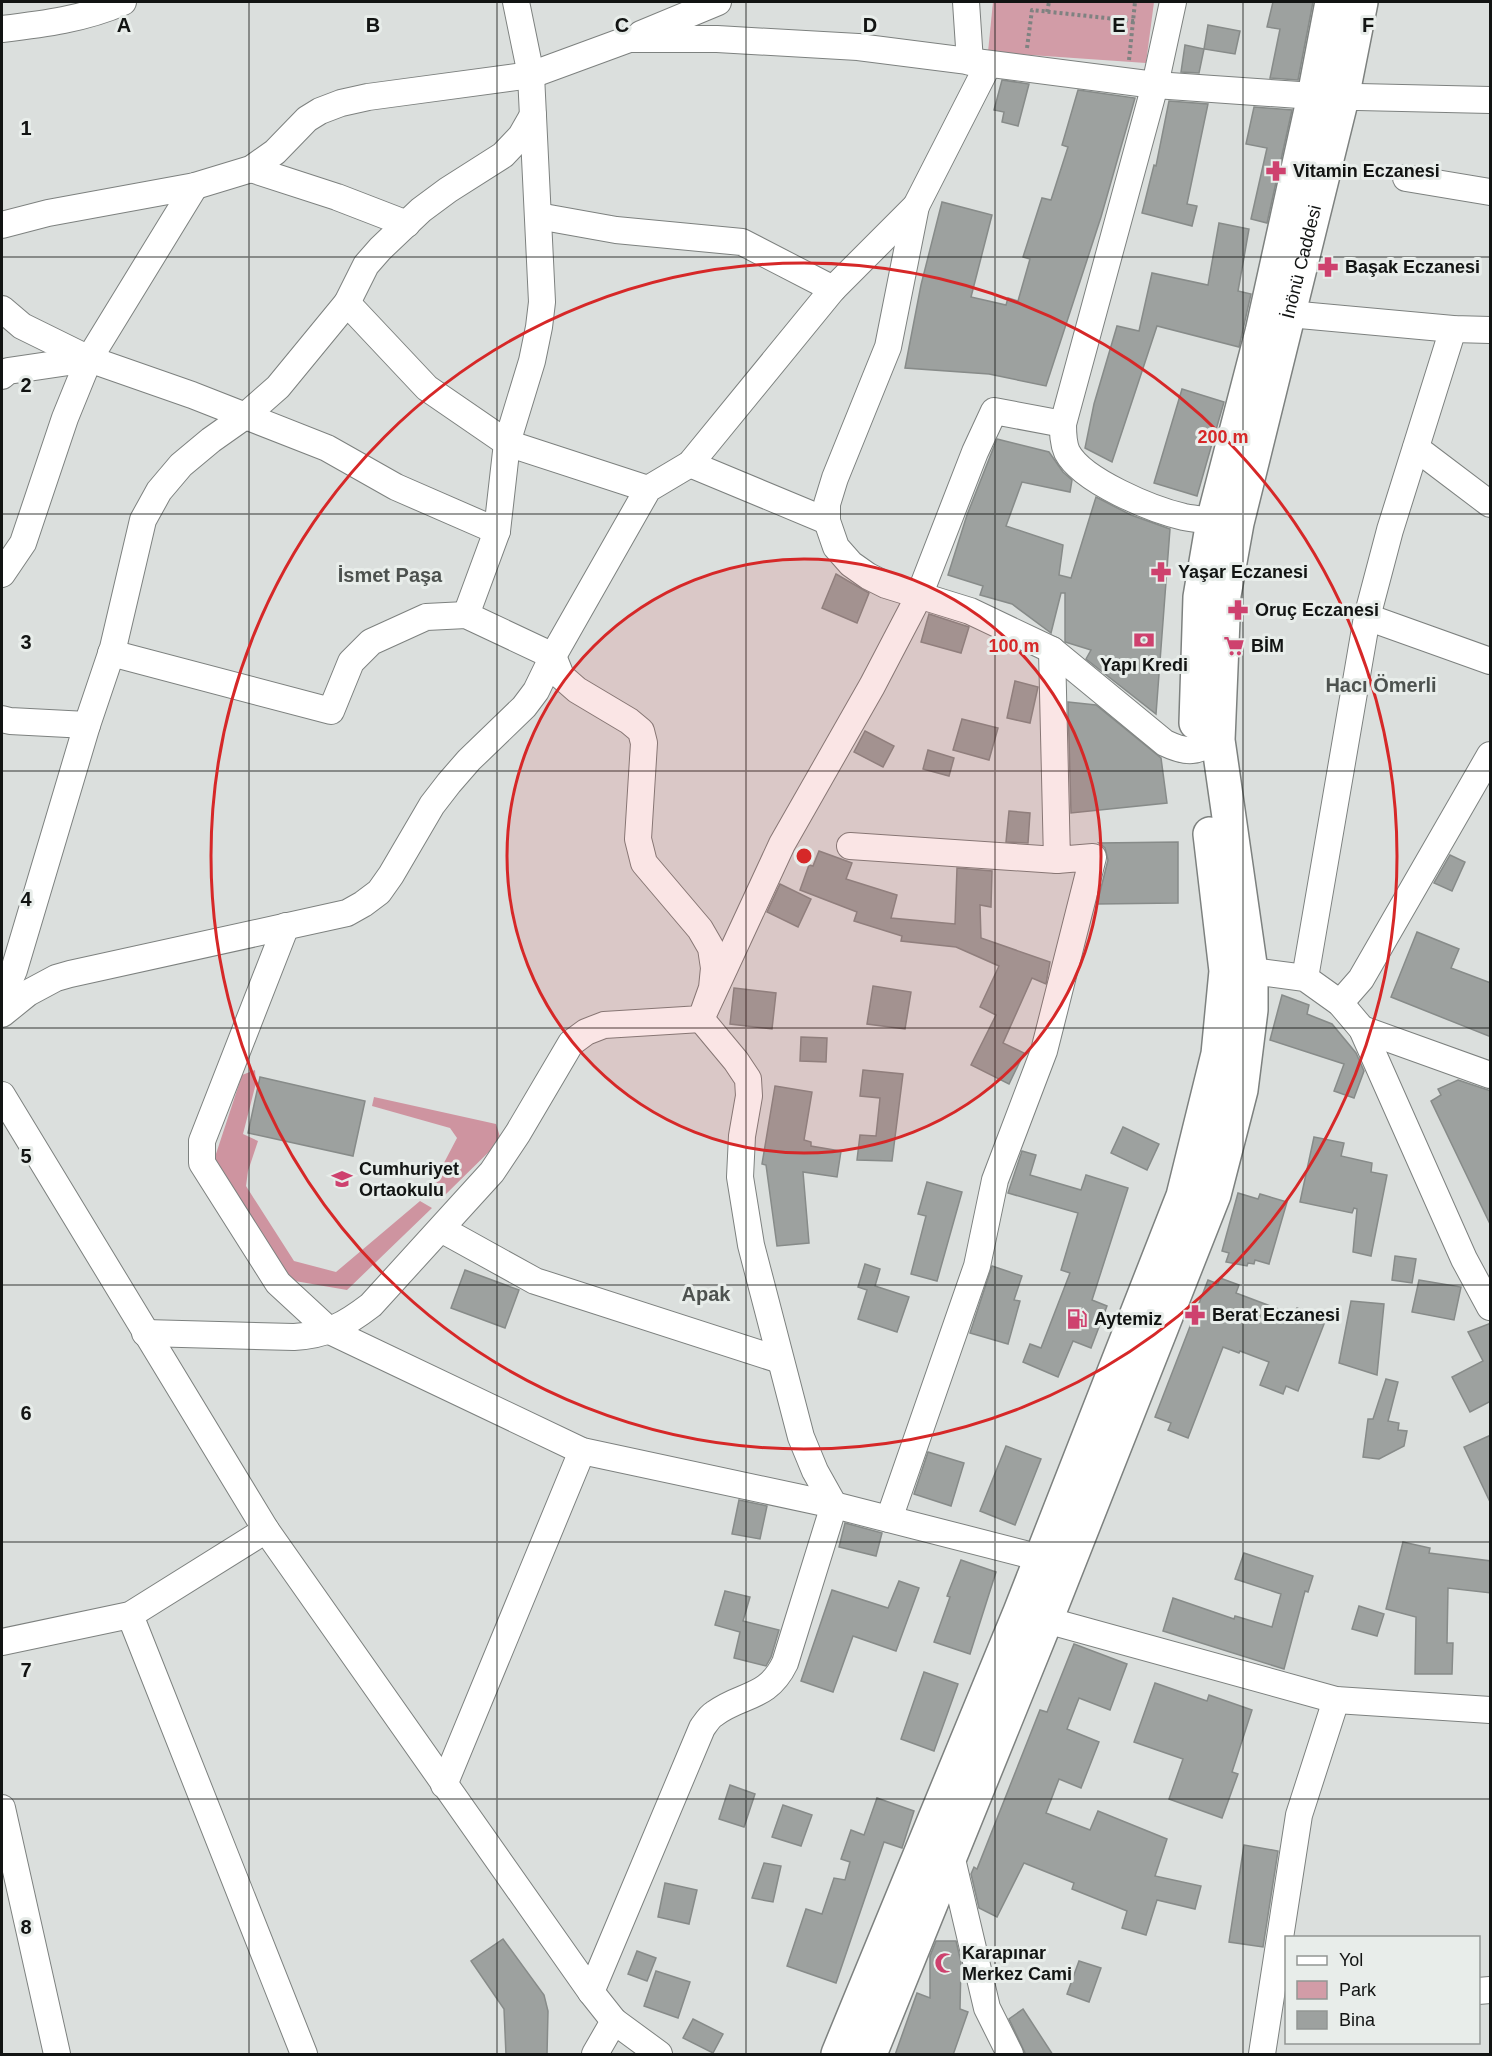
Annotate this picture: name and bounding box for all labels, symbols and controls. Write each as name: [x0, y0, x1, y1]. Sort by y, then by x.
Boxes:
text: A: [117, 14, 131, 36]
text: B: [366, 14, 380, 36]
text: C: [615, 14, 629, 36]
text: D: [863, 14, 877, 36]
text: E: [1112, 14, 1126, 36]
text: F: [1362, 14, 1374, 36]
text: 1: [20, 117, 32, 139]
pharmacy icon: Vitamin Eczanesi: [1264, 159, 1288, 183]
place label: Vitamin Eczanesi: [1293, 161, 1440, 181]
street label: İnönü Caddesi: [1278, 203, 1325, 321]
pharmacy icon: Başak Eczanesi: [1316, 255, 1340, 279]
place label: Başak Eczanesi: [1345, 257, 1480, 277]
text: 2: [20, 374, 32, 396]
text: 200 m: [1197, 427, 1249, 447]
pharmacy icon: Yaşar Eczanesi: [1149, 560, 1173, 584]
place label: Yaşar Eczanesi: [1178, 562, 1308, 582]
district label: İsmet Paşa: [338, 564, 443, 586]
pharmacy icon: Oruç Eczanesi: [1226, 598, 1250, 622]
place label: Oruç Eczanesi: [1255, 600, 1379, 620]
bank icon: Yapı Kredi: [1132, 628, 1156, 652]
text: 3: [20, 631, 32, 653]
supermarket icon: BİM: [1222, 634, 1246, 658]
text: 100 m: [988, 636, 1040, 656]
place label: BİM: [1251, 636, 1284, 656]
place label: Yapı Kredi: [1100, 655, 1188, 675]
district label: Hacı Ömerli: [1325, 674, 1437, 696]
centre of rings: [794, 846, 814, 866]
text: 4: [20, 888, 32, 910]
text: 5: [20, 1145, 32, 1167]
place label: Cumhuriyet Ortaokulu: [359, 1159, 459, 1200]
school or university icon: Cumhuriyet Ortaokulu: [330, 1167, 354, 1191]
district label: Apak: [682, 1283, 731, 1305]
pharmacy icon: Berat Eczanesi: [1183, 1303, 1207, 1327]
place label: Berat Eczanesi: [1212, 1305, 1340, 1325]
fuel station icon: Aytemiz: [1065, 1307, 1089, 1331]
place label: Aytemiz: [1094, 1309, 1162, 1329]
text: 6: [20, 1402, 32, 1424]
text: 7: [20, 1659, 32, 1681]
text: 8: [20, 1916, 32, 1938]
legend: [1285, 1936, 1480, 2044]
place label: Karapınar Merkez Cami: [962, 1943, 1072, 1984]
text: Yol: [1339, 1950, 1363, 1970]
mosque icon: Karapınar Merkez Cami: [933, 1951, 957, 1975]
text: Park: [1339, 1980, 1377, 2000]
text: Bina: [1339, 2010, 1376, 2030]

